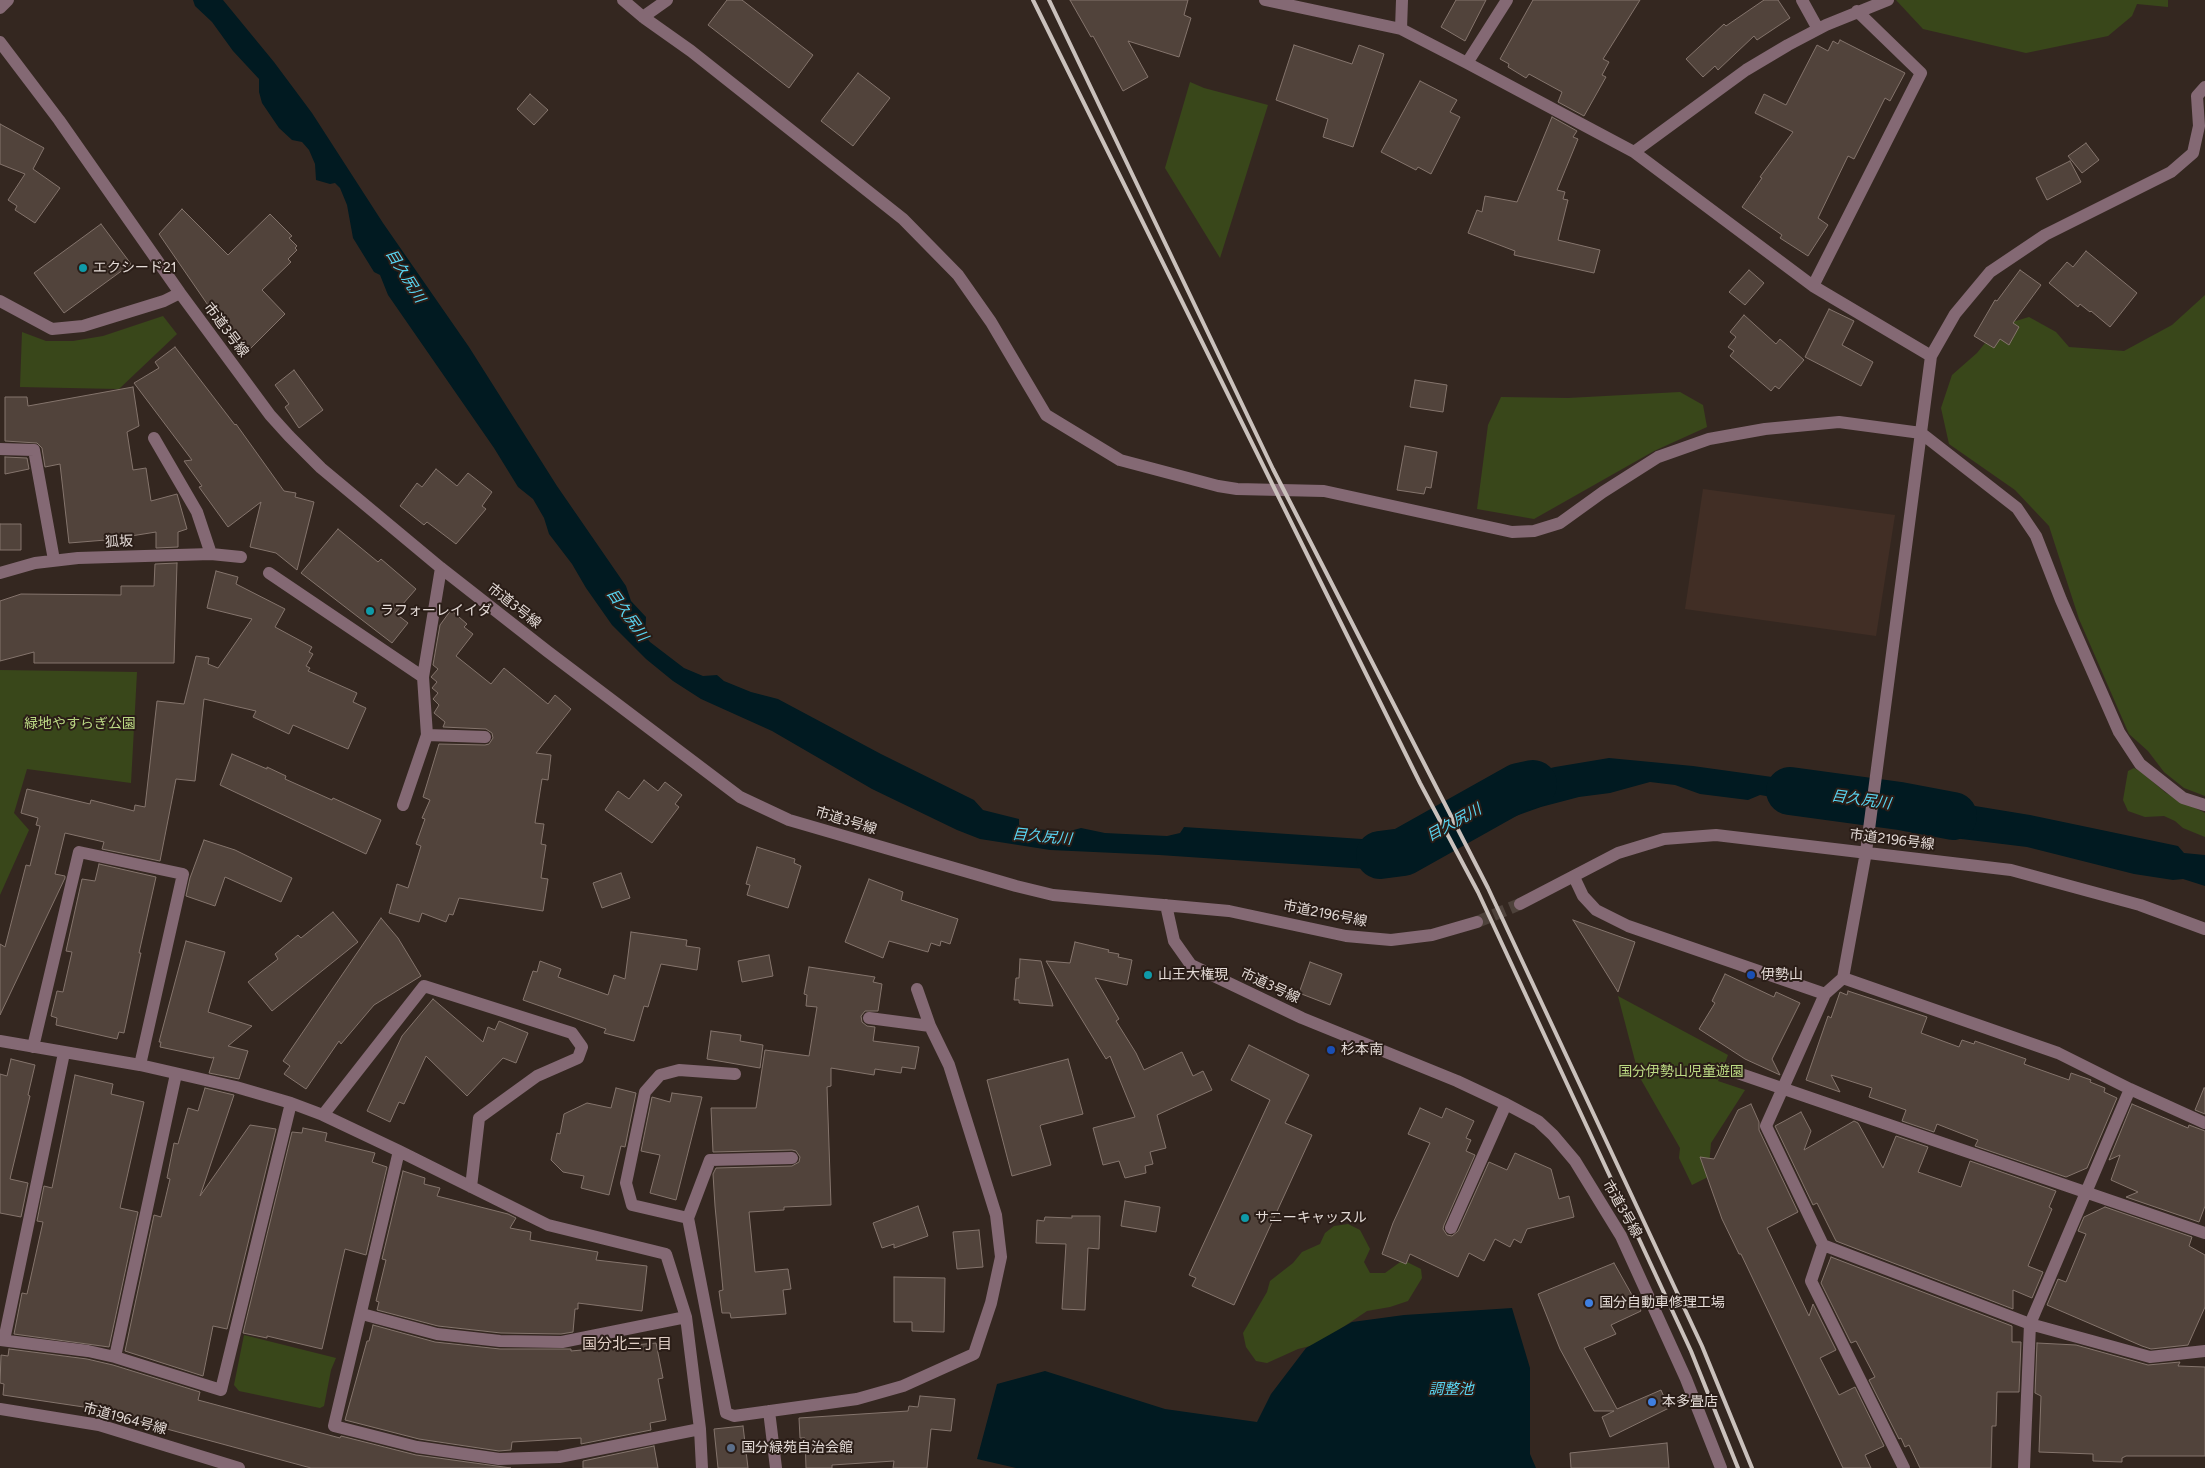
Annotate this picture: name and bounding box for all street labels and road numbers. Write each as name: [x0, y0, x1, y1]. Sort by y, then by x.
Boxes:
street label: 市道3号線: [200, 300, 252, 360]
street label: 狐坂: [105, 533, 133, 551]
street label: 市道3号線: [484, 580, 544, 632]
street label: 市道3号線: [813, 804, 879, 838]
street label: 市道2196号線: [1849, 826, 1935, 854]
street label: 市道2196号線: [1281, 898, 1369, 930]
street label: 市道3号線: [1238, 965, 1302, 1007]
street label: 市道3号線: [1599, 1177, 1645, 1241]
street label: 市道1964号線: [81, 1400, 169, 1438]

